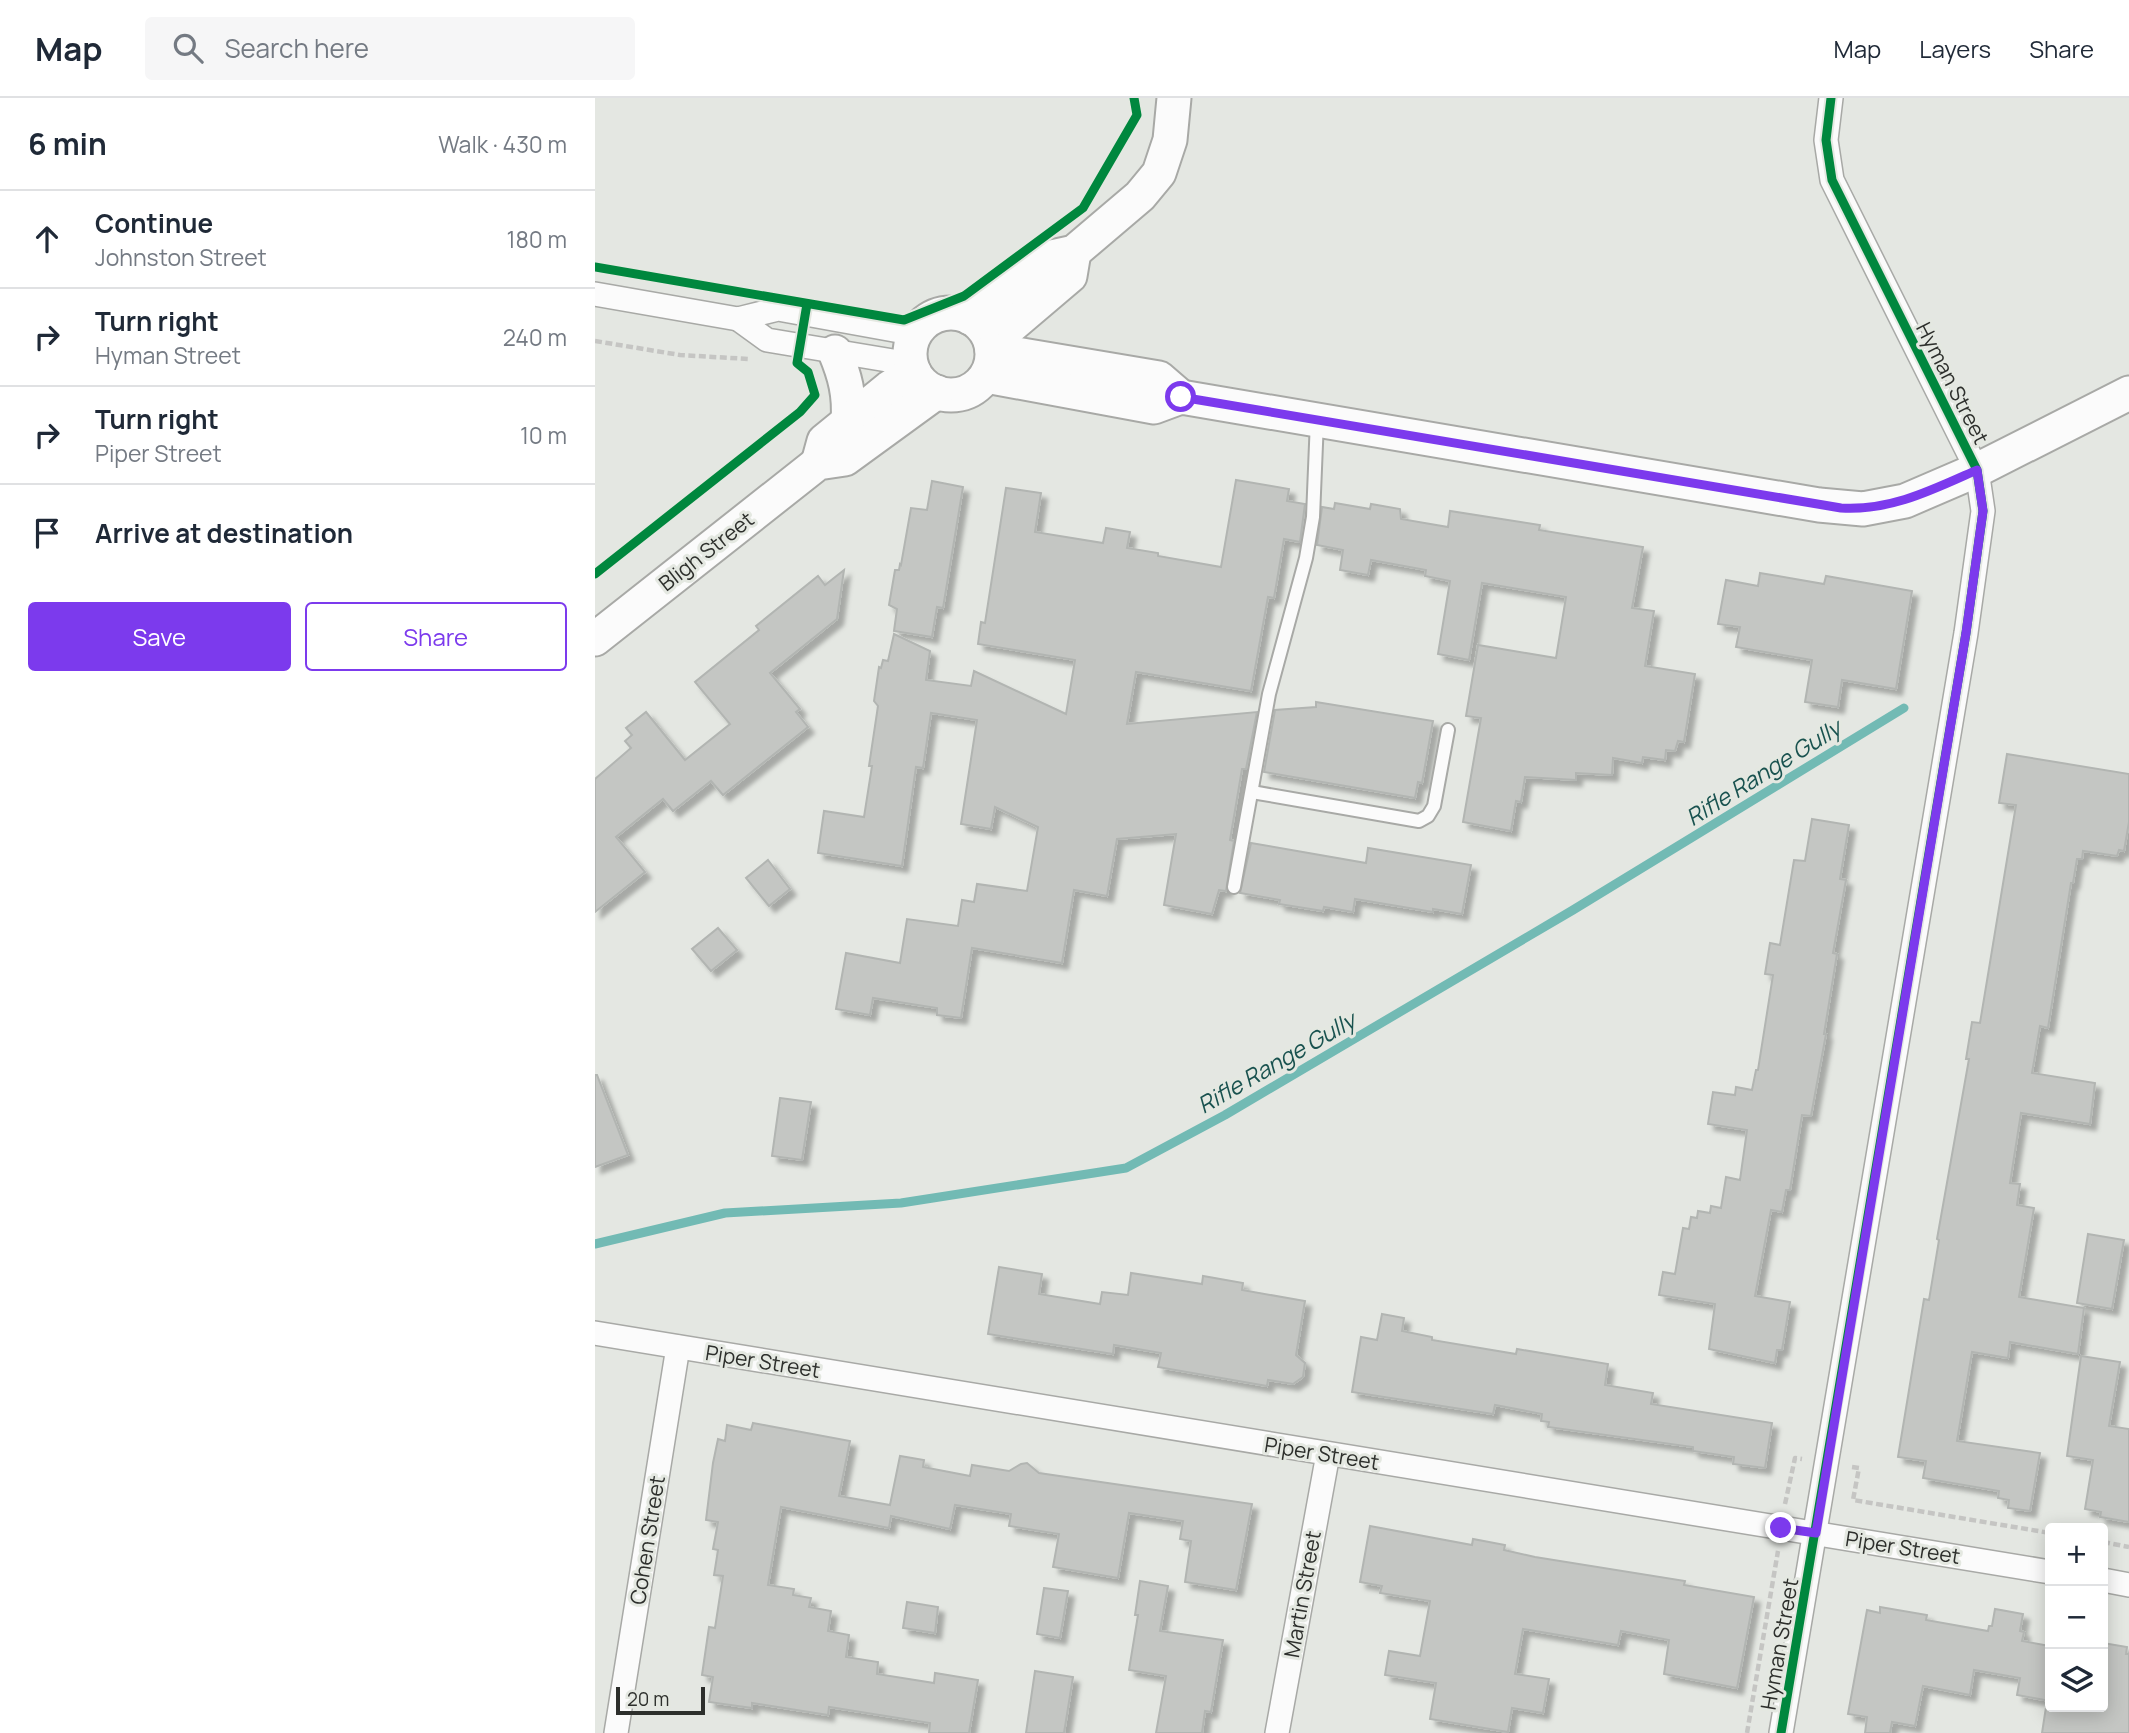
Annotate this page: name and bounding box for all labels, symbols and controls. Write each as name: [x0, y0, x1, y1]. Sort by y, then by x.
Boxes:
search box: [145, 17, 635, 80]
text: Map: [35, 26, 103, 71]
icon: search: [169, 29, 207, 67]
text: Search here: [225, 30, 369, 66]
text: Map: [1834, 32, 1881, 65]
text: Layers: [1919, 32, 1991, 65]
text: Share: [2029, 32, 2094, 65]
text: 6 min: [28, 123, 107, 164]
text: Walk · 430 m: [438, 128, 567, 160]
text: Continue: [95, 205, 213, 241]
icon: ahead: [28, 220, 66, 258]
text: 180 m: [507, 223, 567, 255]
text: Johnston Street: [95, 241, 267, 273]
text: Turn right: [95, 303, 219, 339]
street label: Hyman Street: [1910, 317, 1996, 449]
icon: right: [28, 318, 66, 356]
text: 240 m: [503, 321, 567, 353]
text: Hyman Street: [95, 339, 241, 371]
route start: [1165, 381, 1196, 412]
text: Turn right: [95, 401, 219, 437]
icon: right: [28, 416, 66, 454]
text: 10 m: [520, 419, 567, 451]
text: Piper Street: [95, 437, 222, 469]
street label: Bligh Street: [653, 505, 759, 597]
icon: arrive: [28, 514, 66, 552]
text: Arrive at destination: [95, 515, 353, 551]
button: Save: [28, 602, 291, 671]
button: Share: [305, 602, 567, 671]
water label: Rifle Range Gully: [1679, 710, 1849, 833]
water label: Rifle Range Gully: [1191, 1002, 1363, 1120]
street label: Piper Street: [704, 1338, 822, 1384]
street label: Piper Street: [1263, 1430, 1381, 1476]
street label: Cohen Street: [623, 1473, 671, 1607]
route end: [1765, 1512, 1796, 1543]
map controls: [2045, 1523, 2108, 1712]
button: +: [2045, 1523, 2108, 1586]
street label: Piper Street: [1844, 1524, 1962, 1570]
street label: Martin Street: [1277, 1528, 1327, 1660]
street label: Hyman Street: [1754, 1576, 1804, 1712]
button: −: [2045, 1586, 2108, 1649]
button: layers: [2045, 1649, 2108, 1712]
scale bar: [616, 1684, 705, 1716]
text: 20 m: [627, 1686, 669, 1712]

